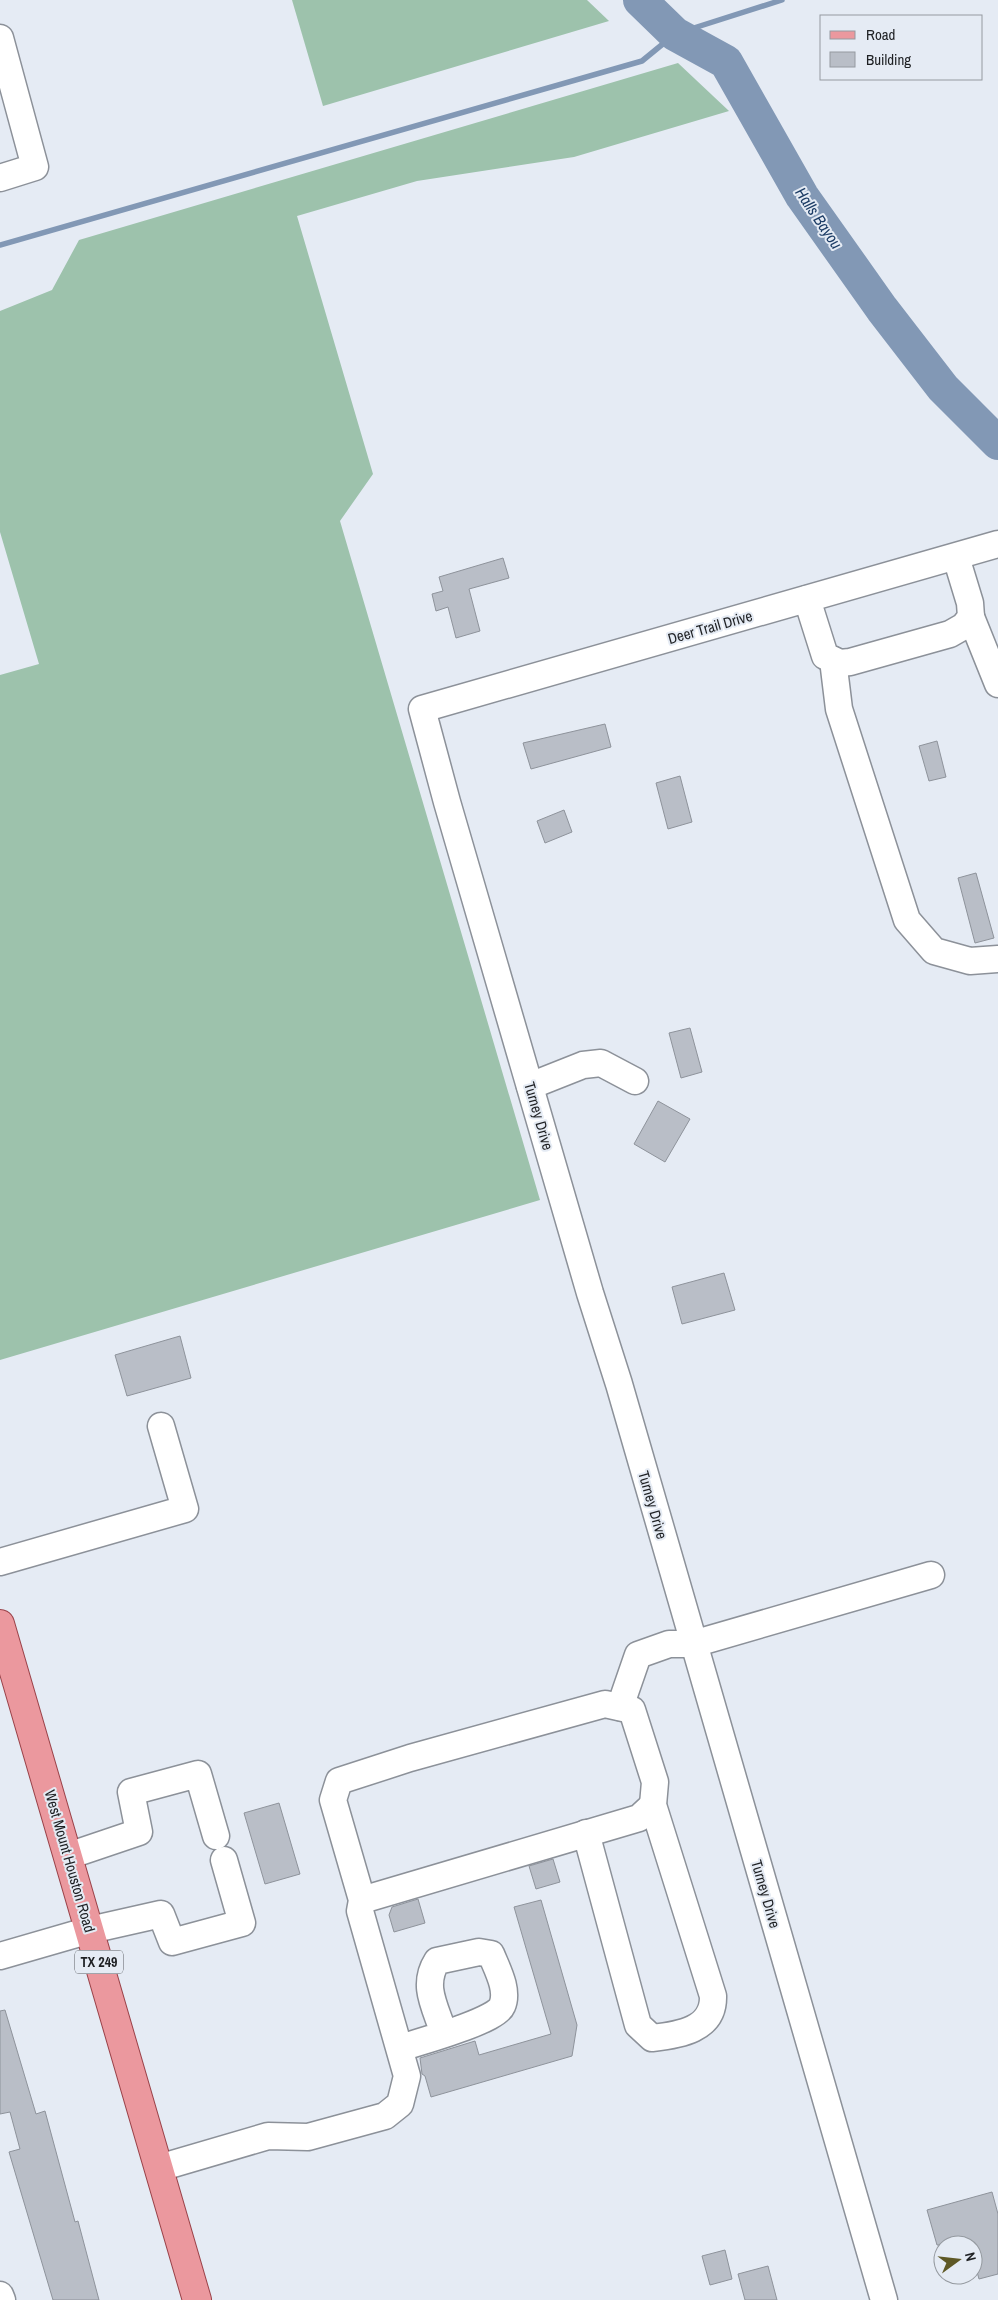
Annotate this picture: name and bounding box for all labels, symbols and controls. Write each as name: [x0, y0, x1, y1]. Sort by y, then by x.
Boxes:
legend: [820, 15, 983, 80]
text: Road: [866, 24, 895, 45]
text: Building: [866, 49, 911, 70]
water label: Halls Bayou: [790, 183, 848, 253]
street label: Deer Trail Drive: [665, 605, 755, 649]
street label: Turney Drive: [519, 1079, 559, 1153]
street label: Turney Drive: [633, 1468, 673, 1542]
street label: West Mount Houston Road: [40, 1787, 100, 1935]
street label: Turney Drive: [746, 1857, 786, 1931]
road number: TX 249: [75, 1950, 123, 1974]
north arrow: [933, 2235, 983, 2285]
text: N: [961, 2250, 980, 2263]

